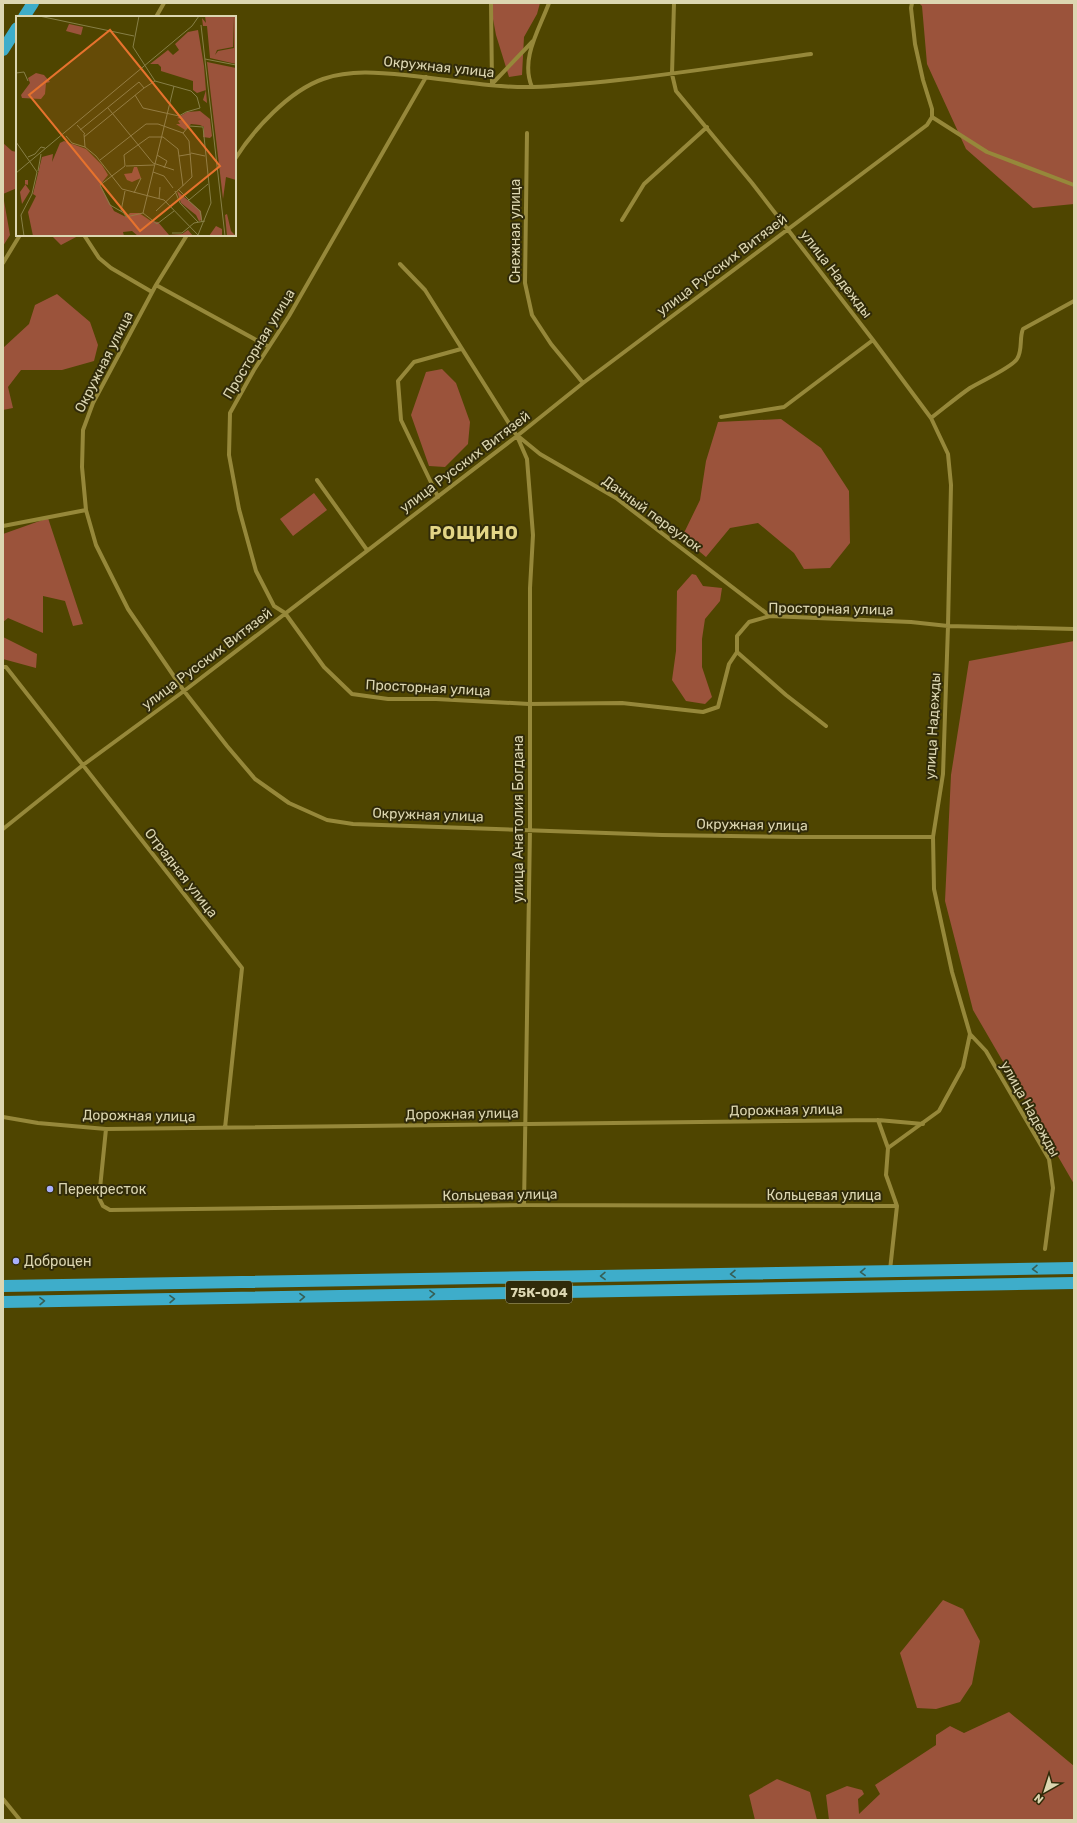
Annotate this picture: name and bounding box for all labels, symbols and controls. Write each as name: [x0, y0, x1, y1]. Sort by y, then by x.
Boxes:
inset map: [16, 16, 236, 236]
street label: Окружная улица: [383, 53, 495, 81]
street label: Снежная улица: [507, 179, 524, 283]
street label: улица Русских Витязей: [653, 210, 791, 320]
street label: улица Надежды: [796, 227, 876, 321]
street label: Просторная улица: [219, 286, 299, 402]
street label: Окружная улица: [71, 308, 137, 416]
street label: улица Русских Витязей: [396, 407, 534, 517]
street label: Дачный переулок: [599, 472, 705, 556]
district label: РОЩИНО: [429, 522, 519, 544]
street label: Просторная улица: [768, 599, 894, 619]
street label: улица Русских Витязей: [138, 604, 276, 714]
street label: улица Надежды: [922, 672, 944, 780]
street label: Просторная улица: [365, 676, 491, 700]
street label: улица Анатолия Богдана: [510, 735, 527, 903]
street label: Окружная улица: [372, 805, 484, 825]
street label: Окружная улица: [696, 816, 808, 834]
street label: Отрадная улица: [141, 825, 221, 921]
street label: улица Надежды: [997, 1058, 1063, 1160]
street label: Дорожная улица: [729, 1101, 843, 1119]
street label: Дорожная улица: [405, 1105, 519, 1123]
street label: Дорожная улица: [82, 1107, 196, 1125]
place label: Перекресток: [58, 1181, 147, 1198]
marker: Перекресток: [45, 1184, 55, 1194]
street label: Кольцевая улица: [442, 1185, 558, 1205]
street label: Кольцевая улица: [767, 1187, 881, 1204]
place label: Доброцен: [24, 1253, 91, 1270]
marker: Доброцен: [11, 1256, 21, 1266]
one-way arrow: [1032, 1265, 1038, 1273]
one-way arrow: [860, 1268, 866, 1276]
one-way arrow: [730, 1270, 736, 1278]
one-way arrow: [600, 1272, 606, 1280]
road number: 75К-004: [506, 1281, 572, 1303]
one-way arrow: [429, 1290, 435, 1298]
one-way arrow: [299, 1293, 305, 1301]
one-way arrow: [169, 1295, 175, 1303]
one-way arrow: [39, 1297, 45, 1305]
north arrow: [1025, 1771, 1065, 1811]
text: N: [1032, 1791, 1046, 1806]

